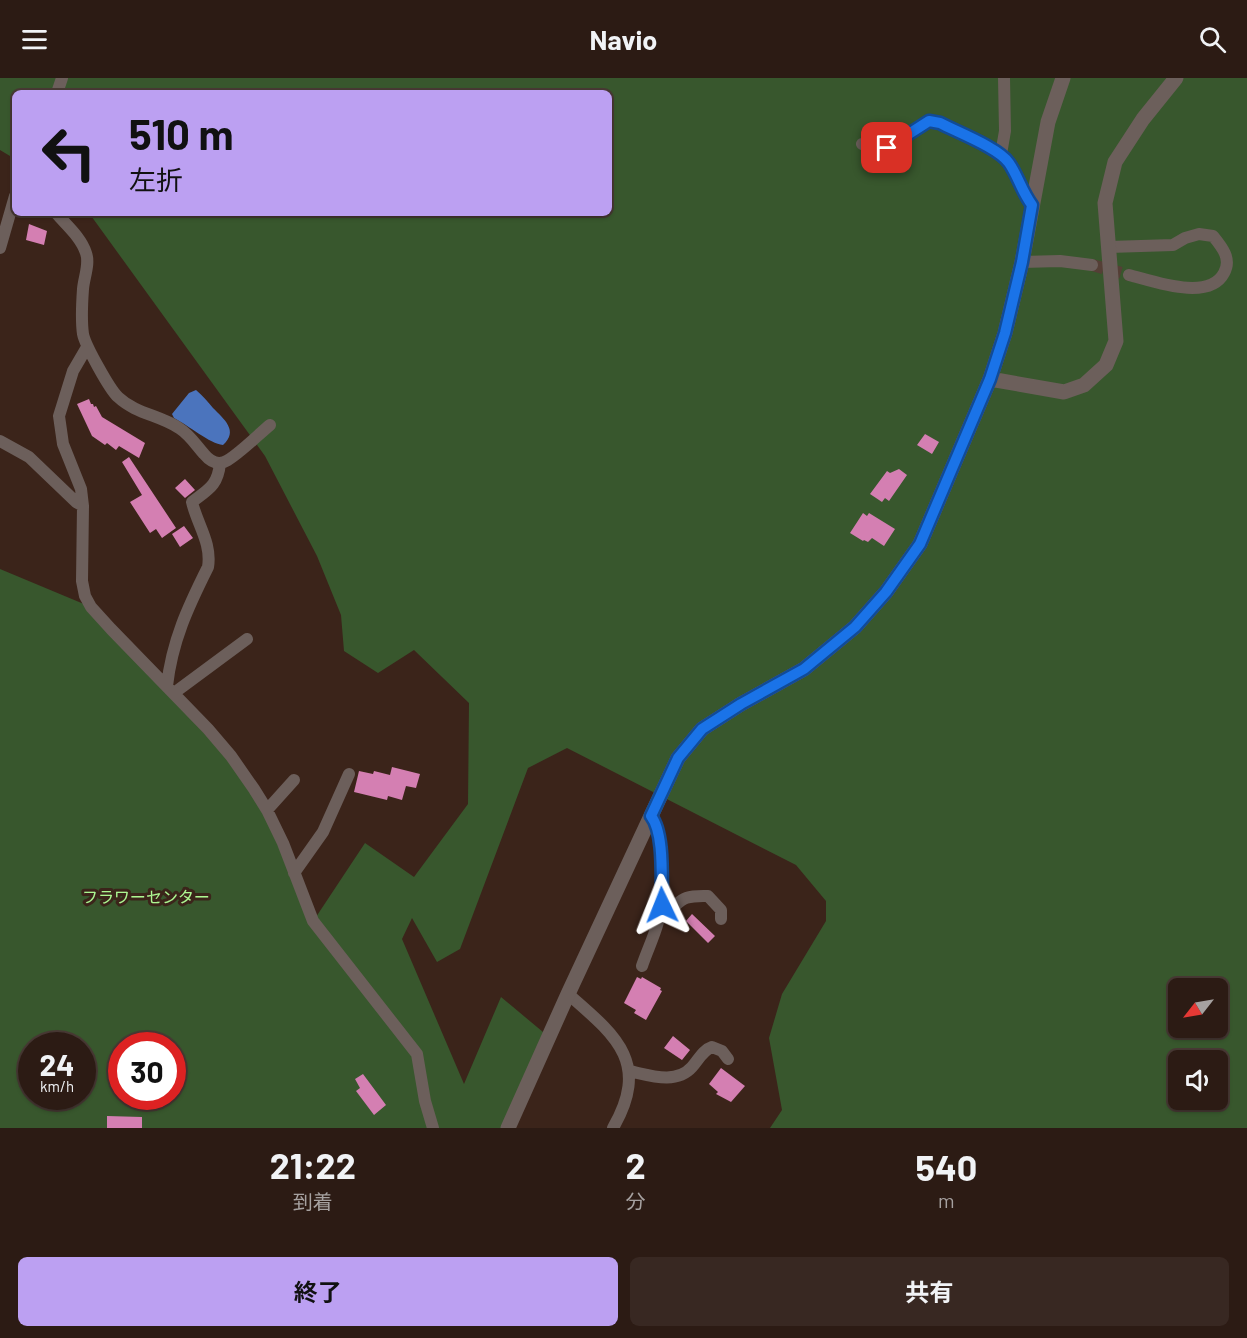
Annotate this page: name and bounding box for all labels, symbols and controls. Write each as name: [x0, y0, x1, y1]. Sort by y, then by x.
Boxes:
icon: menu: [18, 23, 51, 56]
text: Navio: [590, 23, 657, 55]
icon: search: [1196, 23, 1229, 56]
text: 510 m: [129, 108, 233, 158]
icon: left: [30, 114, 108, 192]
pin: [861, 122, 912, 173]
icon: arrive: [870, 131, 903, 164]
text: 左折: [129, 163, 183, 195]
position arrow: [630, 873, 694, 937]
park label: フラワーセンター: [82, 887, 210, 906]
north arrow: [1168, 978, 1228, 1038]
map controls: [1168, 978, 1228, 1110]
speed limit sign: 30: [108, 1032, 186, 1110]
text: 24: [40, 1046, 74, 1082]
button: sound: [1168, 1050, 1228, 1110]
text: km/h: [40, 1077, 74, 1095]
text: 21:22: [270, 1143, 356, 1186]
text: 2: [626, 1143, 646, 1186]
text: 540: [916, 1145, 977, 1188]
text: m: [938, 1188, 955, 1212]
text: 到着: [293, 1189, 333, 1213]
text: 分: [626, 1189, 646, 1213]
button: 終了: [18, 1257, 618, 1326]
button: 共有: [630, 1257, 1229, 1326]

